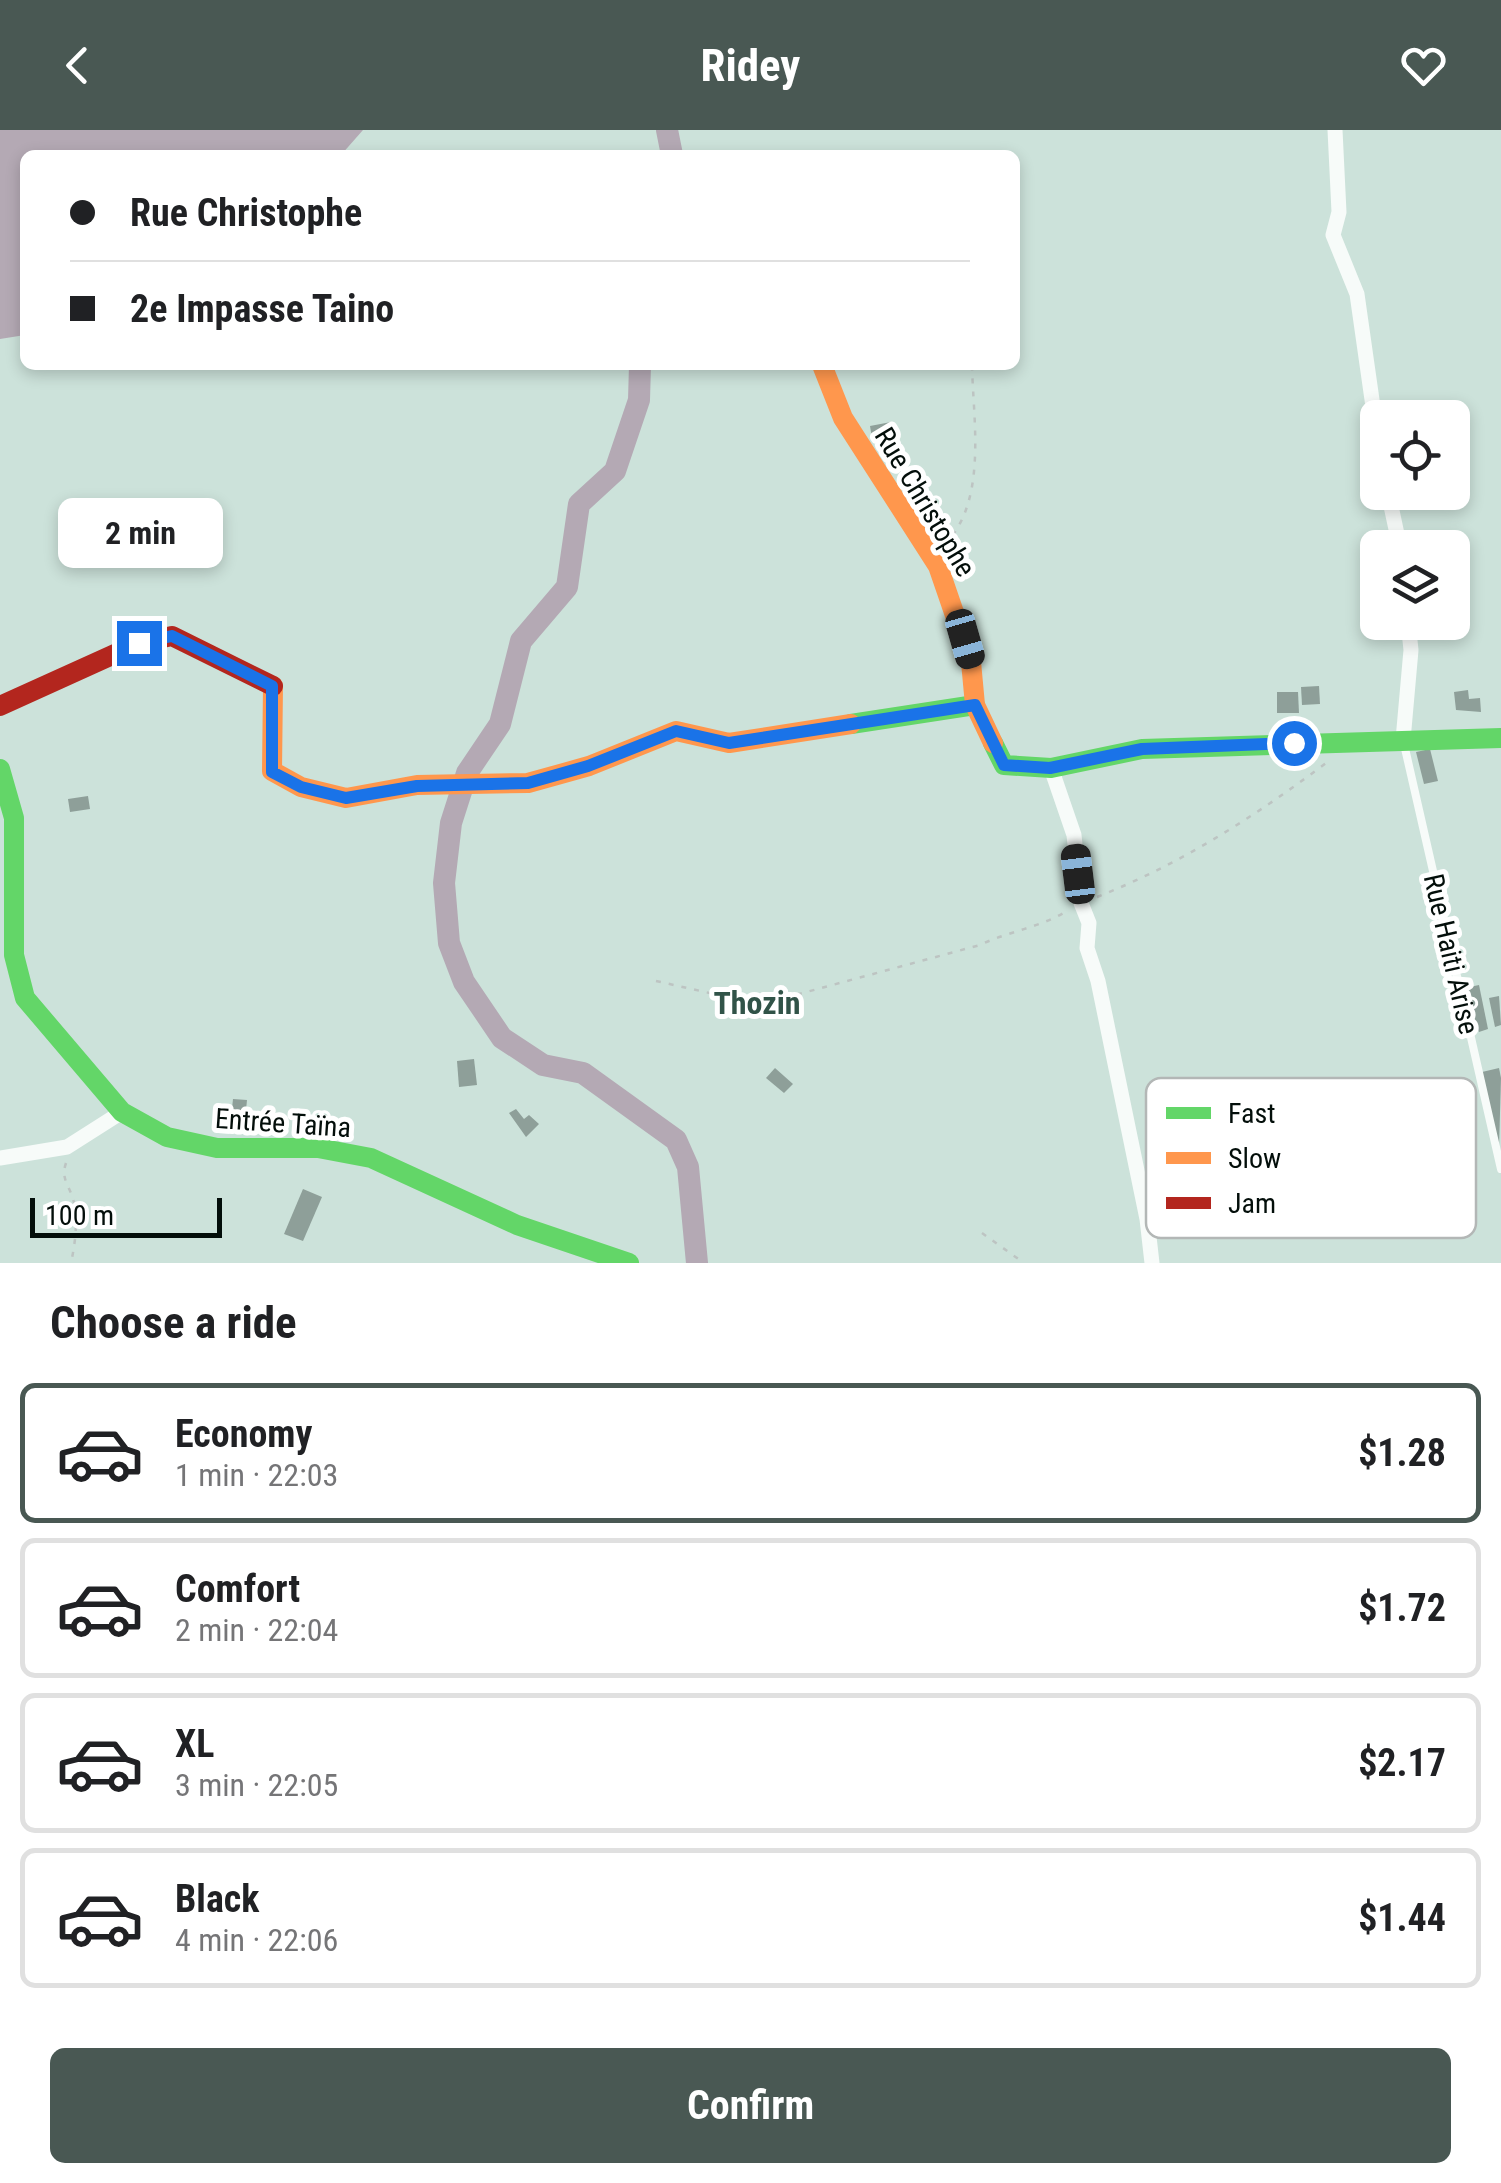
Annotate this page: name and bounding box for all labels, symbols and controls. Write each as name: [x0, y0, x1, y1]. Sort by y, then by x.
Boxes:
icon: back: [50, 38, 105, 93]
icon: heart: [1396, 38, 1451, 93]
text: Ridey: [701, 39, 800, 92]
text: Rue Christophe: [130, 191, 362, 235]
text: 2e Impasse Taino: [130, 287, 394, 331]
map controls: [1360, 400, 1470, 640]
button: locate: [1360, 400, 1470, 510]
street label: Rue Christophe: [868, 422, 982, 582]
callout: 2 min: [56, 498, 222, 568]
text: 2 min: [105, 514, 176, 552]
button: layers: [1360, 530, 1470, 640]
car: [942, 606, 988, 672]
route end: [117, 621, 162, 666]
route start: [1272, 721, 1317, 766]
car: [1059, 842, 1097, 906]
street label: Rue Haiti Arise: [1417, 871, 1485, 1037]
district label: Thozin: [713, 984, 801, 1022]
legend: [1146, 1078, 1476, 1238]
text: Fast: [1228, 1097, 1275, 1130]
street label: Entrée Taïna: [214, 1102, 352, 1144]
text: Slow: [1228, 1142, 1281, 1175]
text: Jam: [1228, 1187, 1276, 1220]
scale bar: [30, 1193, 222, 1238]
text: 100 m: [45, 1199, 114, 1232]
text: Choose a ride: [50, 1296, 297, 1349]
icon: car: [55, 1408, 145, 1498]
text: Economy: [175, 1412, 312, 1456]
text: $1.28: [1358, 1431, 1446, 1475]
text: 1 min · 22:03: [175, 1456, 338, 1494]
icon: car: [55, 1563, 145, 1653]
text: Comfort: [175, 1567, 300, 1611]
text: $1.72: [1358, 1586, 1446, 1630]
text: 2 min · 22:04: [175, 1611, 338, 1649]
icon: car: [55, 1718, 145, 1808]
text: XL: [175, 1722, 214, 1766]
text: $2.17: [1358, 1741, 1446, 1785]
text: 3 min · 22:05: [175, 1766, 338, 1804]
icon: car: [55, 1873, 145, 1963]
text: Black: [175, 1877, 259, 1921]
text: $1.44: [1358, 1896, 1446, 1940]
text: 4 min · 22:06: [175, 1921, 338, 1959]
button: Confirm: [50, 2048, 1451, 2163]

